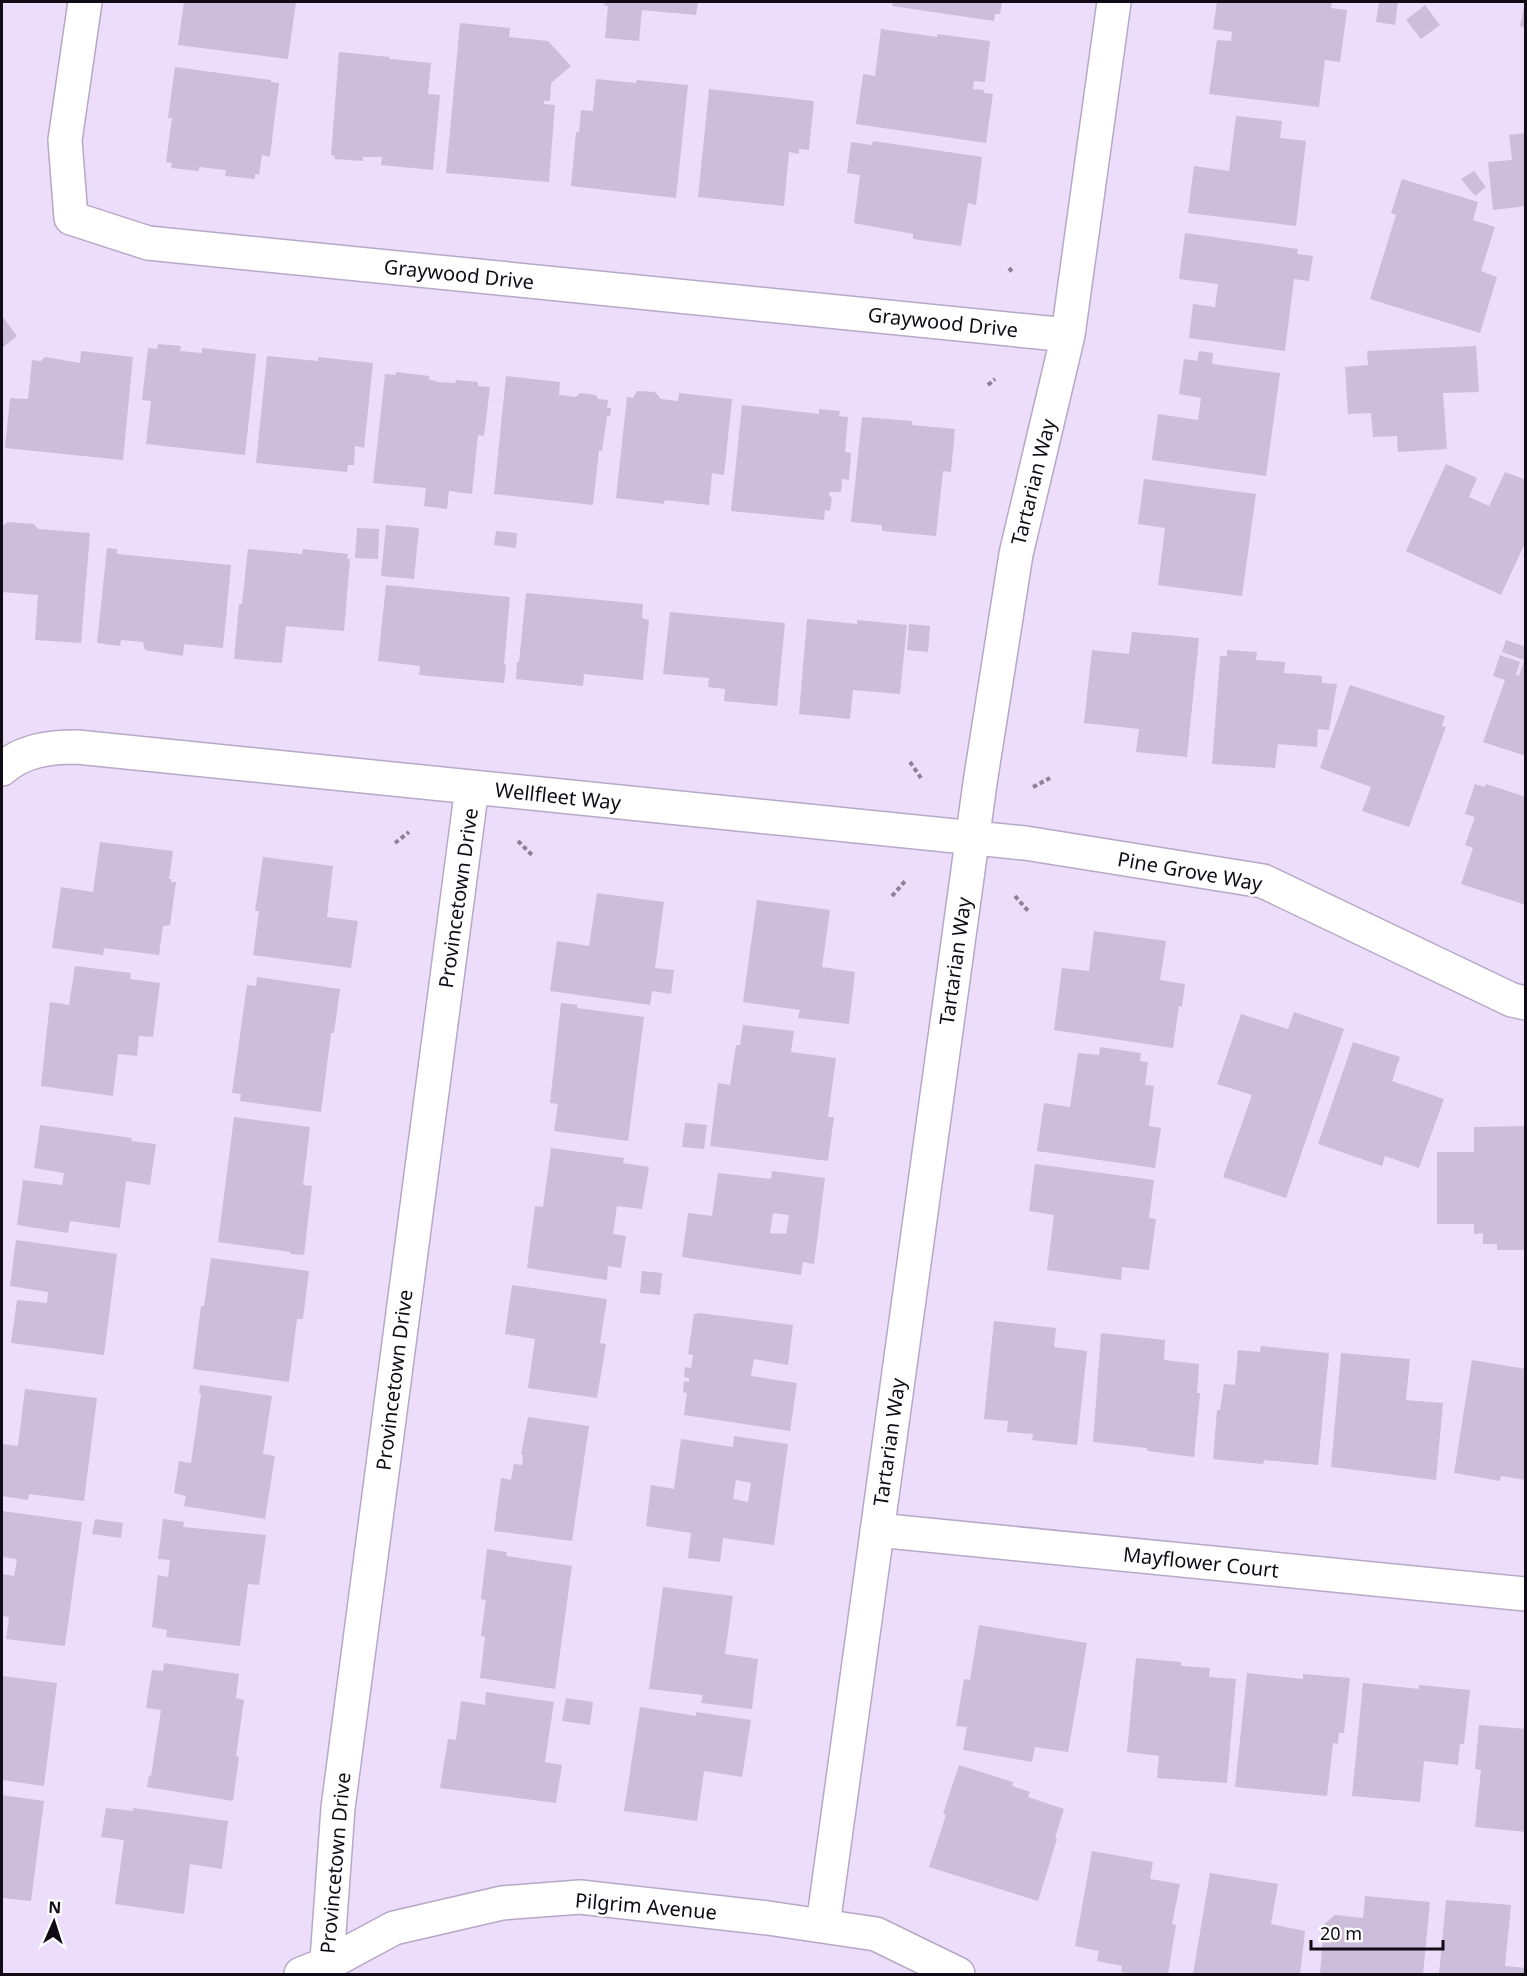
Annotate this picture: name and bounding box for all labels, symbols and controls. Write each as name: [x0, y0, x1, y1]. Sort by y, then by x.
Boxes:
street label: Graywood Drive: [383, 253, 535, 295]
street label: Graywood Drive: [867, 301, 1019, 343]
street label: Tartarian Way: [1004, 415, 1062, 548]
street label: Wellfleet Way: [494, 776, 623, 816]
street label: Provincetown Drive: [432, 806, 484, 990]
street label: Pine Grove Way: [1116, 845, 1265, 897]
street label: Tartarian Way: [933, 894, 977, 1027]
street label: Provincetown Drive: [370, 1288, 418, 1472]
street label: Tartarian Way: [867, 1375, 911, 1508]
street label: Mayflower Court: [1122, 1540, 1280, 1584]
street label: Provincetown Drive: [314, 1771, 356, 1955]
street label: Pilgrim Avenue: [574, 1886, 718, 1926]
north arrow: [24, 1892, 84, 1952]
text: N: [48, 1896, 62, 1918]
scale bar: [1311, 1913, 1443, 1951]
text: 20 m: [1320, 1921, 1362, 1945]

